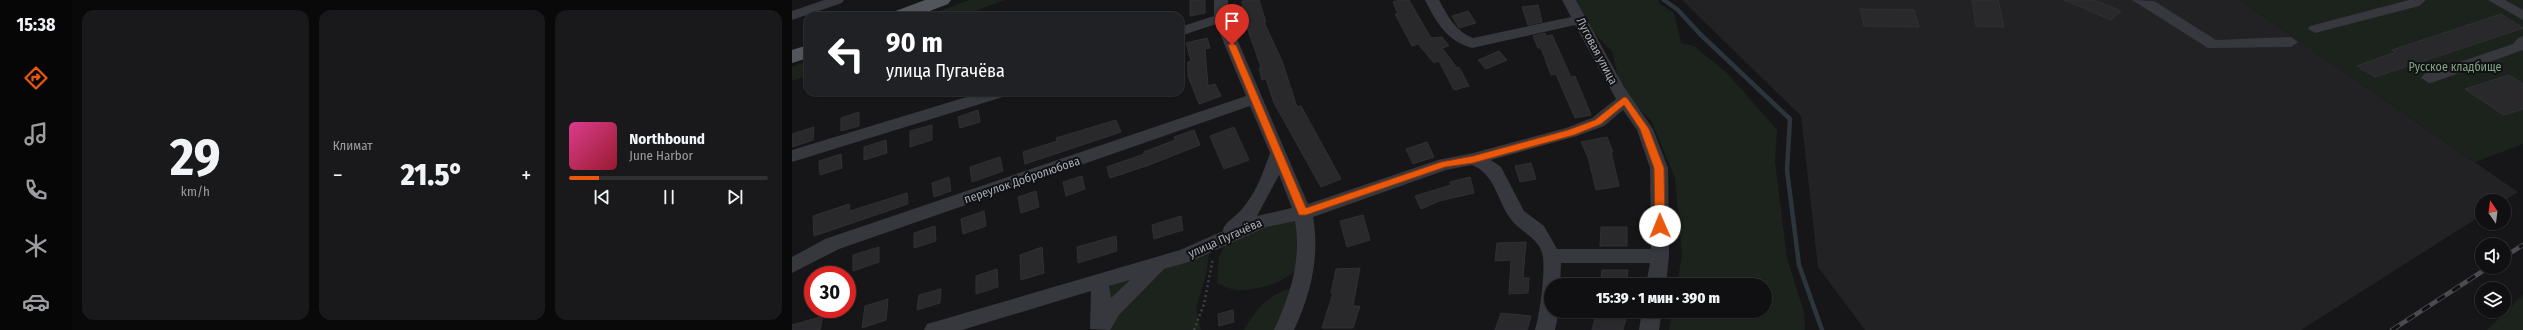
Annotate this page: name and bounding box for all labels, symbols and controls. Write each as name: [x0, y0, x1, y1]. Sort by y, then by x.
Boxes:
pin: [1215, 4, 1249, 45]
icon: arrive: [1221, 10, 1243, 32]
text: 15:38: [17, 14, 55, 36]
street label: Луговая улица: [1574, 15, 1621, 87]
text: 90 m: [886, 26, 943, 59]
icon: left: [820, 28, 872, 80]
text: улица Пугачёва: [886, 60, 1005, 82]
park label: Русское кладбище: [2408, 60, 2502, 74]
icon: directions: [22, 64, 50, 92]
icon: music: [22, 120, 50, 148]
text: 29: [170, 126, 221, 189]
text: Northbound: [629, 130, 705, 148]
text: Климат: [333, 138, 373, 153]
text: June Harbor: [629, 148, 693, 163]
street label: переулок Добролюбова: [962, 154, 1082, 206]
text: 21.5°: [401, 157, 463, 193]
text: −: [333, 162, 343, 189]
text: +: [521, 162, 531, 189]
icon: phone: [22, 176, 50, 204]
text: km/h: [181, 184, 210, 199]
icon: previous: [591, 186, 613, 208]
icon: pause: [658, 186, 680, 208]
icon: next: [724, 186, 746, 208]
north arrow: [2475, 194, 2511, 230]
map controls: [2475, 194, 2511, 318]
position arrow: [1639, 205, 1681, 247]
street label: улица Пугачёва: [1186, 215, 1264, 261]
icon: climate: [22, 232, 50, 260]
button: sound: [2475, 238, 2511, 274]
speed limit sign: 30: [804, 266, 856, 318]
button: layers: [2475, 282, 2511, 318]
icon: car: [22, 288, 50, 316]
text: 15:39 · 1 мин · 390 m: [1596, 289, 1720, 307]

